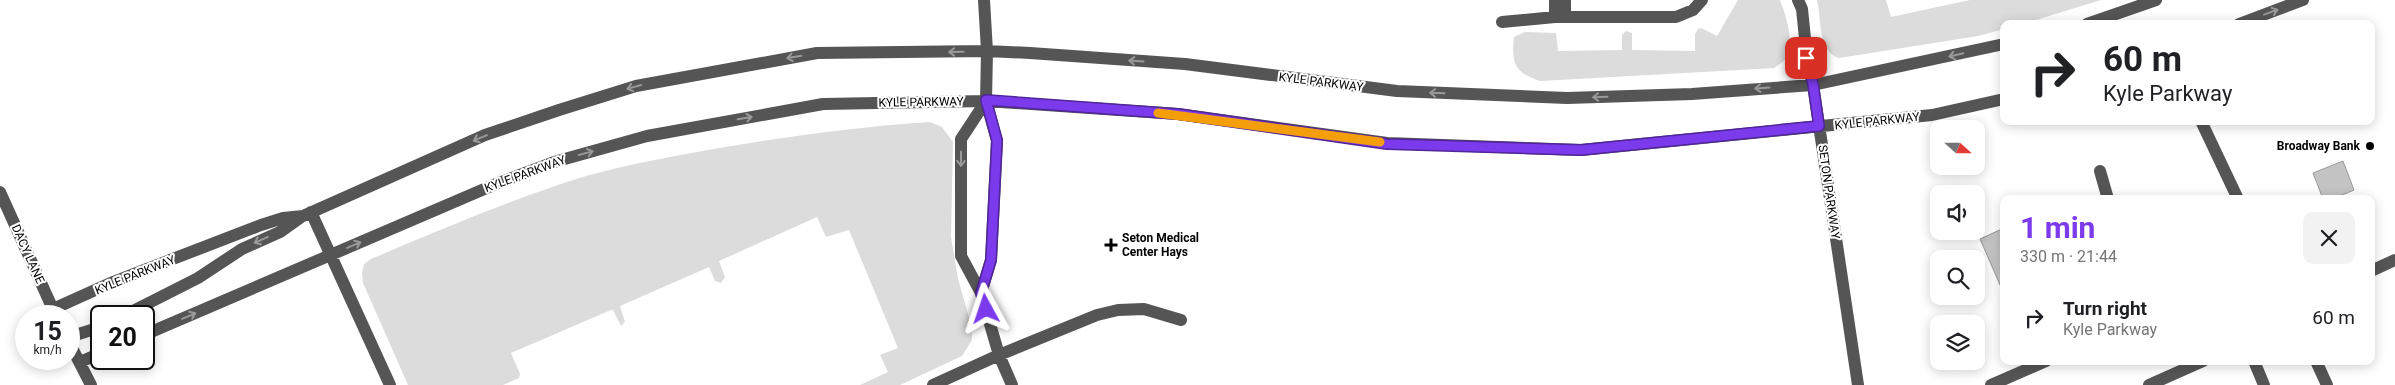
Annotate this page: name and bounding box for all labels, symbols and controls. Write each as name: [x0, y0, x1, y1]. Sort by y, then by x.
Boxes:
one-way arrow: [2263, 7, 2279, 16]
pin: [1785, 37, 1827, 79]
text: 60 m: [2103, 39, 2182, 80]
icon: right: [2020, 40, 2085, 105]
icon: arrive: [1792, 44, 1820, 72]
one-way arrow: [948, 47, 964, 56]
one-way arrow: [1949, 51, 1965, 60]
one-way arrow: [786, 53, 802, 63]
one-way arrow: [1128, 56, 1144, 65]
street label: KYLE PARKWAY: [1278, 70, 1365, 94]
text: Kyle Parkway: [2103, 81, 2232, 106]
one-way arrow: [626, 83, 642, 92]
one-way arrow: [1754, 84, 1770, 93]
one-way arrow: [1430, 88, 1446, 97]
one-way arrow: [1592, 92, 1608, 102]
street label: KYLE PARKWAY: [878, 94, 965, 110]
street label: KYLE PARKWAY: [1834, 109, 1921, 132]
one-way arrow: [736, 113, 752, 123]
north arrow: [1930, 120, 1985, 175]
map controls: [1930, 120, 1985, 370]
one-way arrow: [473, 133, 488, 143]
place label: Broadway Bank: [2277, 139, 2361, 153]
marker: Broadway Bank: [2364, 140, 2376, 152]
street label: SETON PARKWAY: [1815, 144, 1843, 241]
one-way arrow: [578, 147, 594, 157]
one-way arrow: [956, 150, 966, 167]
street label: KYLE PARKWAY: [482, 153, 568, 195]
button: sound: [1930, 185, 1985, 240]
text: 1 min: [2020, 210, 2095, 245]
button: close: [2303, 212, 2355, 264]
street label: DACY LANE: [9, 222, 47, 286]
place label: Seton Medical Center Hays: [1122, 231, 1199, 259]
one-way arrow: [254, 236, 269, 246]
marker: Seton Medical Center Hays: [1104, 238, 1118, 252]
one-way arrow: [346, 240, 361, 250]
text: 330 m · 21:44: [2020, 247, 2117, 266]
button: search: [1930, 250, 1985, 305]
street label: KYLE PARKWAY: [93, 252, 178, 297]
position arrow: [959, 282, 1011, 334]
text: Turn right: [2063, 297, 2147, 320]
icon: right: [2020, 304, 2048, 332]
speed limit sign: 20: [90, 305, 155, 370]
text: 60 m: [2312, 306, 2355, 329]
one-way arrow: [181, 311, 196, 320]
button: layers: [1930, 315, 1985, 370]
text: 15: [33, 317, 62, 346]
text: Kyle Parkway: [2063, 320, 2157, 339]
text: km/h: [33, 343, 62, 357]

